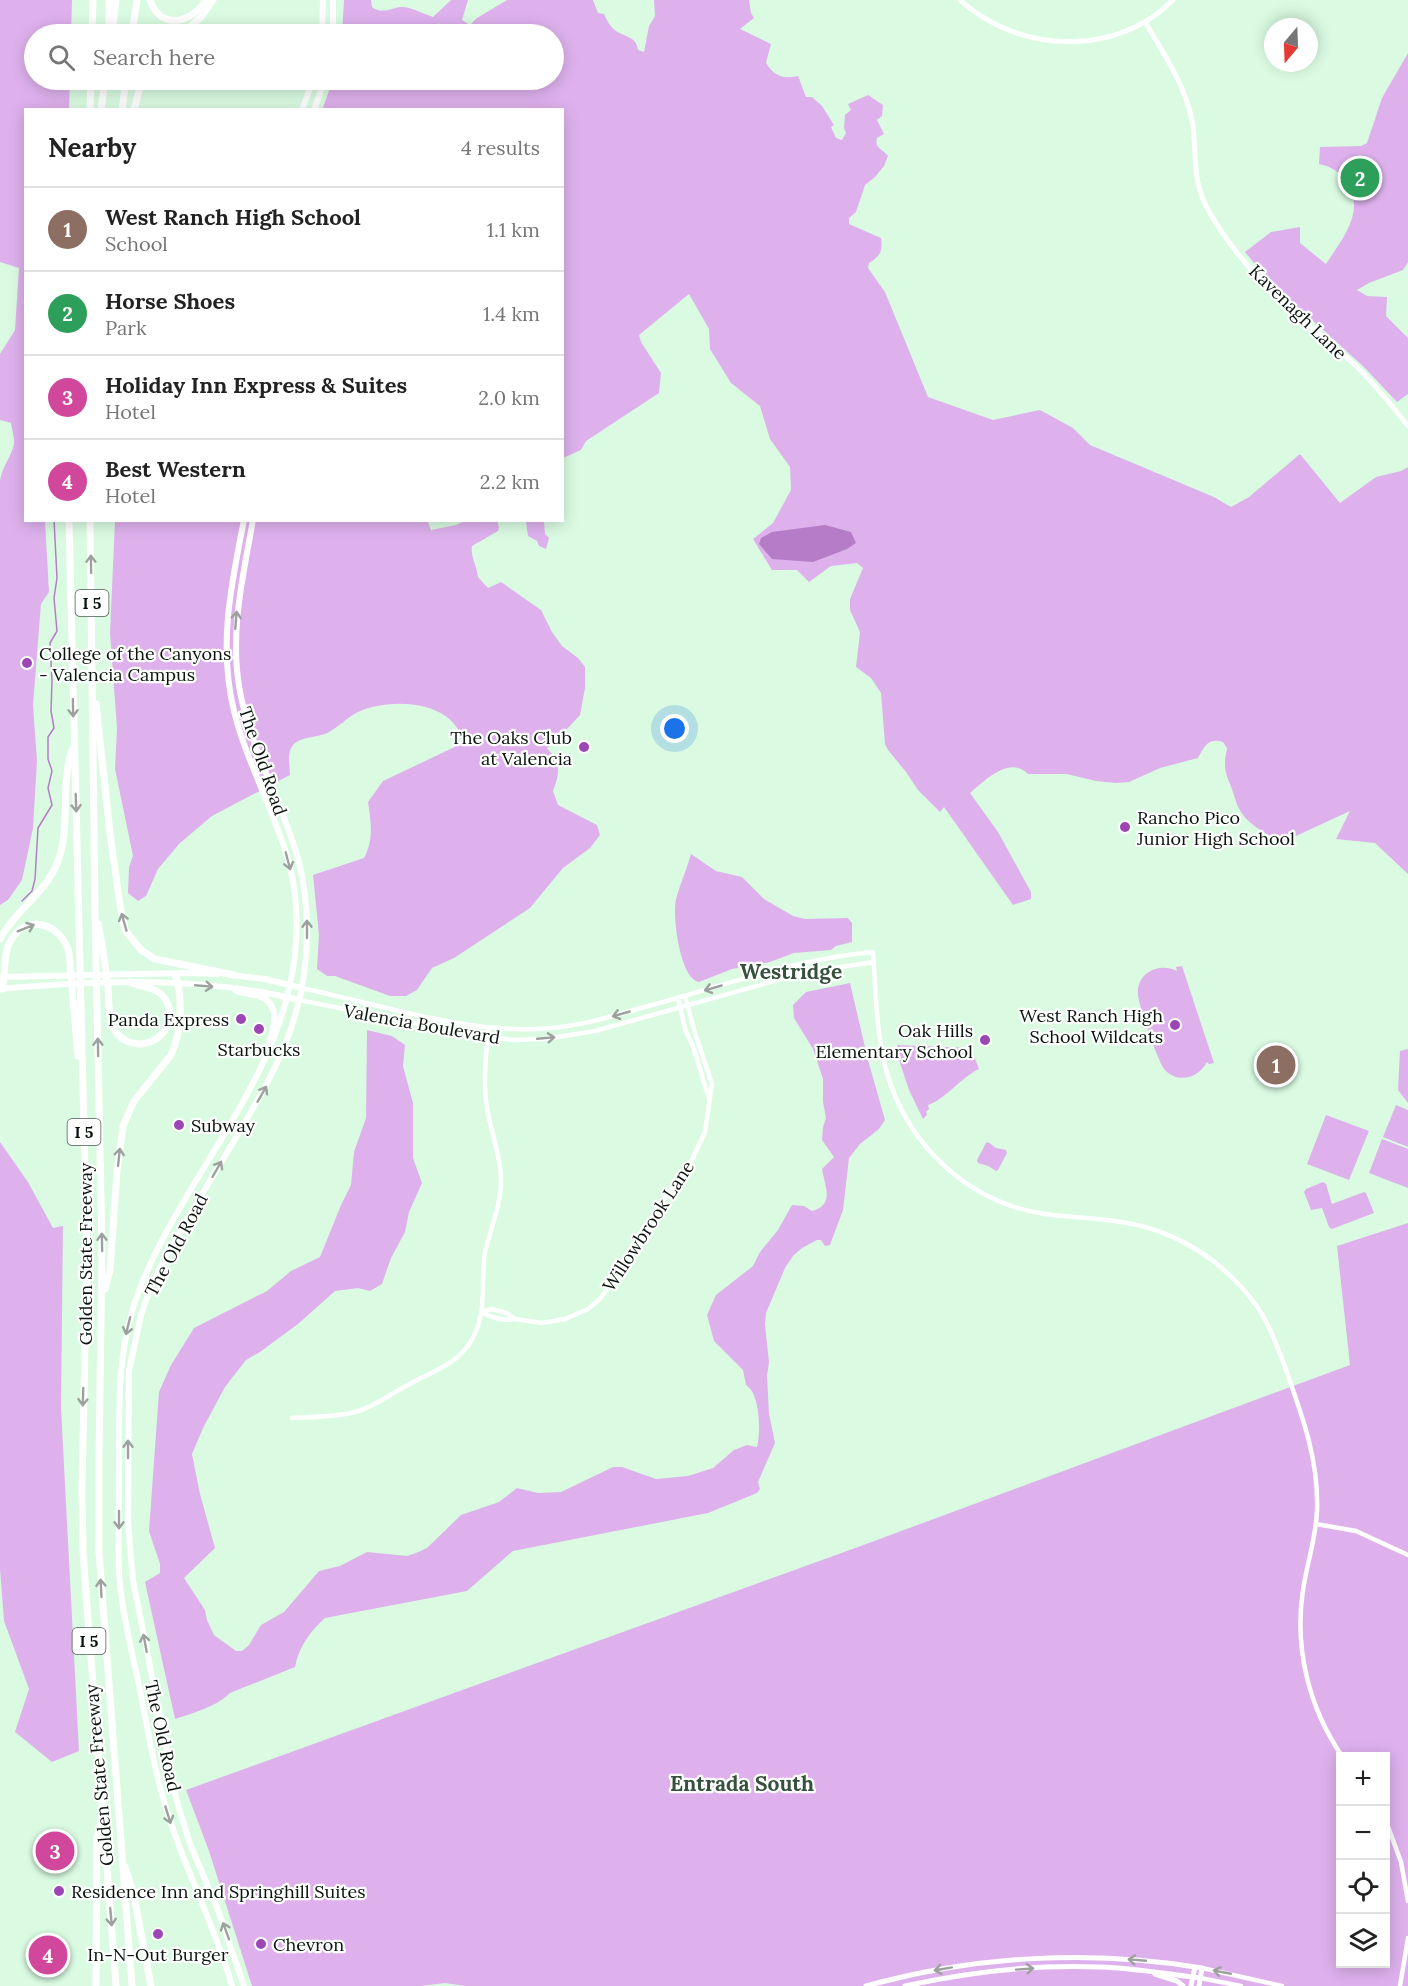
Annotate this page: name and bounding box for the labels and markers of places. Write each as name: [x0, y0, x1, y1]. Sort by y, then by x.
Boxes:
pin: 2: [1340, 156, 1380, 201]
place label: College of the Canyons - Valencia Campus: [39, 642, 231, 686]
marker: College of the Canyons - Valencia Campus: [20, 656, 34, 670]
place label: The Oaks Club at Valencia: [450, 726, 572, 770]
marker: The Oaks Club at Valencia: [577, 740, 591, 754]
place label: Rancho Pico Junior High School: [1136, 806, 1295, 850]
marker: Rancho Pico Junior High School: [1118, 820, 1132, 834]
place label: West Ranch High School Wildcats: [1019, 1004, 1163, 1048]
place label: Panda Express: [108, 1008, 229, 1031]
marker: Panda Express: [234, 1012, 248, 1026]
marker: West Ranch High School Wildcats: [1168, 1018, 1182, 1032]
place label: Oak Hills Elementary School: [815, 1019, 973, 1063]
marker: Starbucks: [252, 1022, 266, 1036]
marker: Oak Hills Elementary School: [978, 1033, 992, 1047]
place label: Starbucks: [218, 1038, 300, 1061]
pin: 1: [1256, 1042, 1296, 1088]
place label: Subway: [191, 1114, 256, 1137]
marker: Subway: [172, 1118, 186, 1132]
pin: 3: [36, 1828, 74, 1874]
place label: Residence Inn and Springhill Suites: [71, 1880, 366, 1903]
marker: Residence Inn and Springhill Suites: [52, 1884, 66, 1898]
marker: In-N-Out Burger: [151, 1927, 165, 1941]
pin: 4: [28, 1932, 68, 1978]
place label: Chevron: [273, 1933, 344, 1956]
marker: Chevron: [254, 1937, 268, 1951]
place label: In-N-Out Burger: [87, 1943, 229, 1966]

